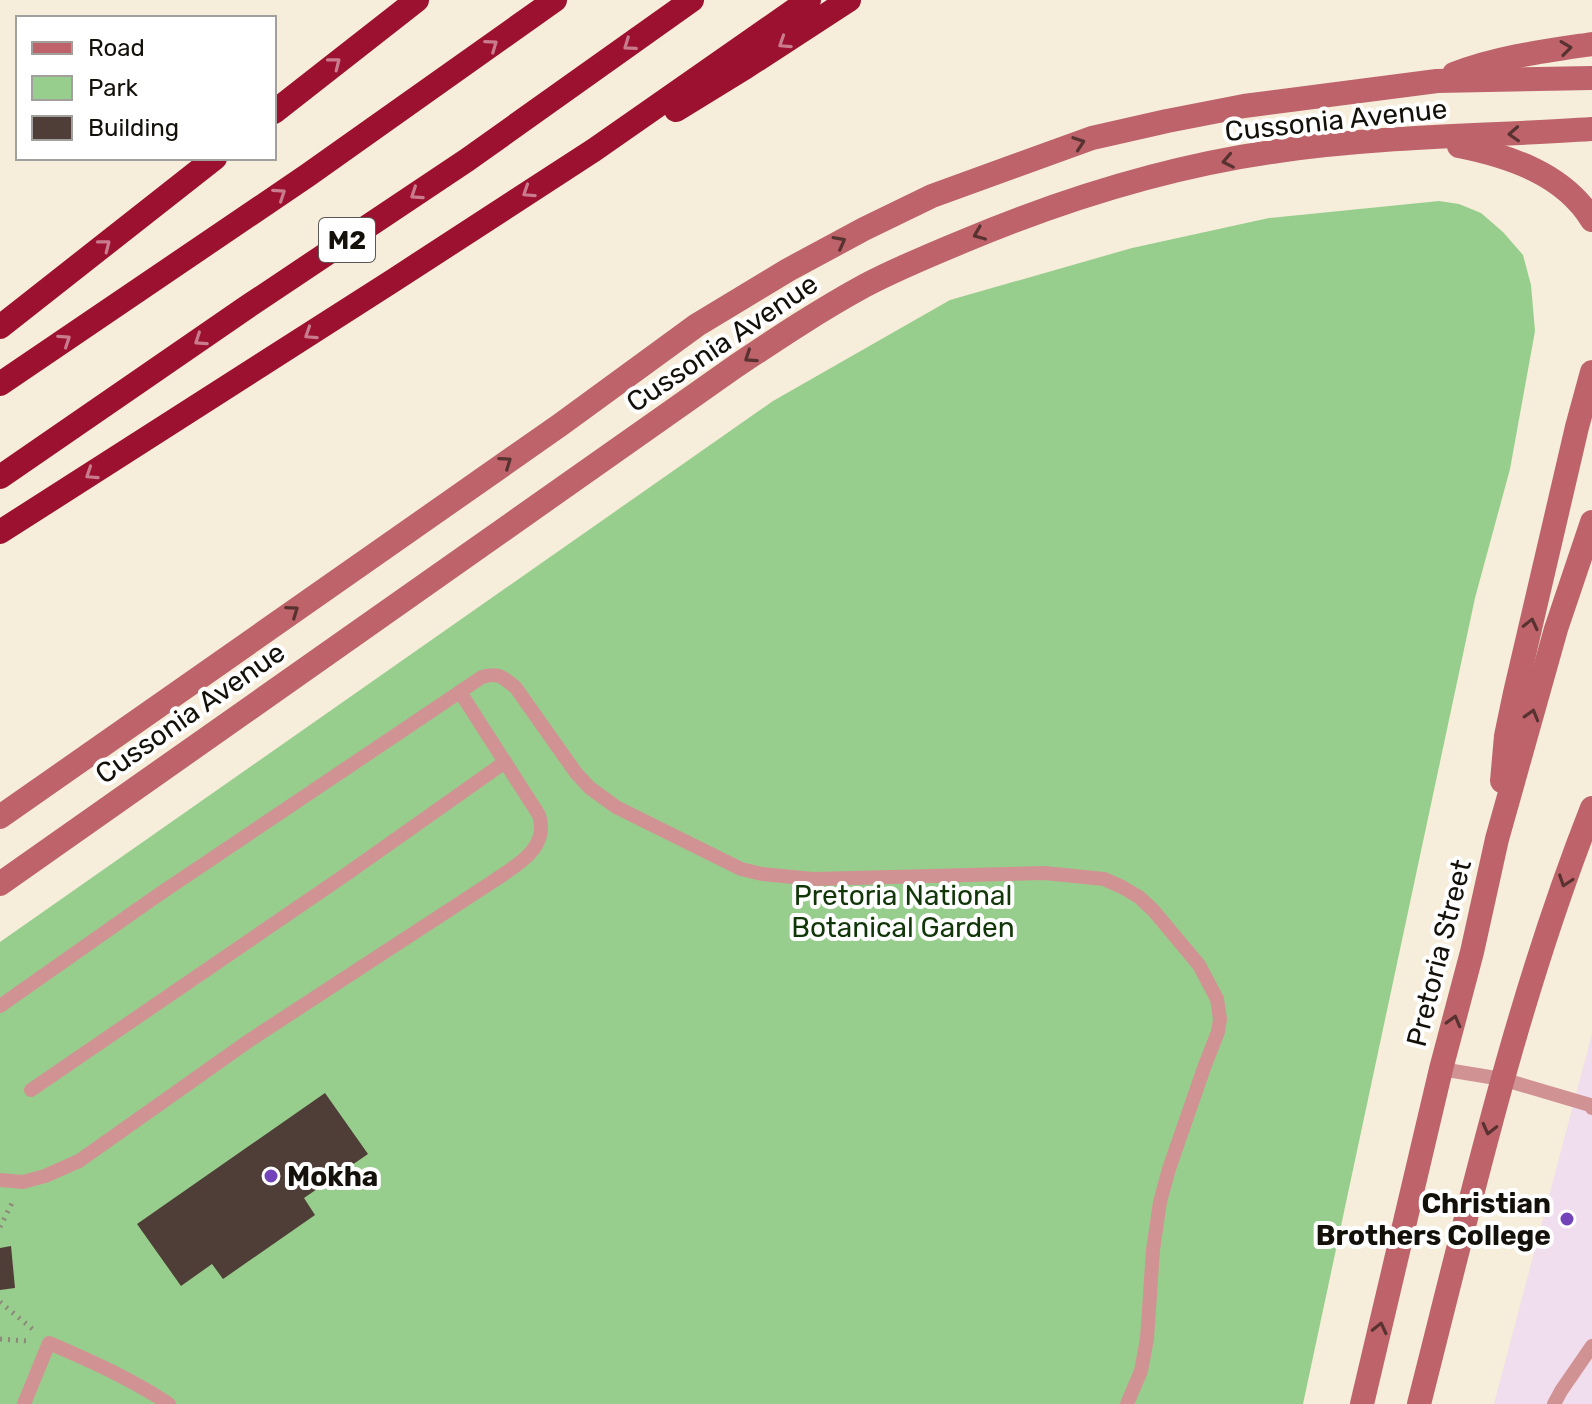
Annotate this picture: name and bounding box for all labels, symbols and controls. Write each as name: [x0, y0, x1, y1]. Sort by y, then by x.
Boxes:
legend: [16, 16, 276, 160]
one-way arrow: [778, 33, 793, 48]
text: Road: [88, 34, 145, 62]
one-way arrow: [623, 35, 637, 50]
one-way arrow: [484, 40, 498, 55]
one-way arrow: [1559, 40, 1573, 57]
one-way arrow: [326, 59, 341, 73]
text: Park: [88, 74, 139, 102]
street label: Cussonia Avenue: [1223, 92, 1449, 148]
text: Building: [88, 114, 179, 142]
one-way arrow: [1507, 125, 1520, 142]
one-way arrow: [1072, 136, 1086, 152]
one-way arrow: [1221, 151, 1235, 168]
one-way arrow: [523, 183, 537, 198]
one-way arrow: [410, 185, 424, 200]
one-way arrow: [271, 189, 285, 204]
road number: M2: [319, 218, 375, 262]
one-way arrow: [973, 225, 987, 241]
one-way arrow: [831, 236, 846, 251]
one-way arrow: [96, 240, 111, 254]
street label: Cussonia Avenue: [620, 267, 824, 419]
one-way arrow: [304, 324, 319, 339]
one-way arrow: [194, 330, 209, 345]
one-way arrow: [56, 335, 70, 350]
one-way arrow: [745, 347, 759, 362]
one-way arrow: [498, 457, 512, 472]
one-way arrow: [85, 464, 100, 479]
one-way arrow: [285, 606, 299, 621]
one-way arrow: [1521, 617, 1538, 631]
street label: Cussonia Avenue: [89, 635, 291, 791]
one-way arrow: [1523, 708, 1539, 722]
street label: Pretoria Street: [1400, 856, 1478, 1050]
one-way arrow: [1559, 873, 1575, 887]
park label: Pretoria National Botanical Garden: [791, 879, 1015, 944]
one-way arrow: [1445, 1014, 1461, 1028]
one-way arrow: [1482, 1122, 1499, 1136]
place label: Mokha: [287, 1160, 378, 1193]
marker: Mokha: [262, 1167, 280, 1185]
place label: Christian Brothers College: [1316, 1187, 1551, 1252]
marker: Christian Brothers College: [1558, 1210, 1576, 1228]
one-way arrow: [1370, 1322, 1387, 1335]

